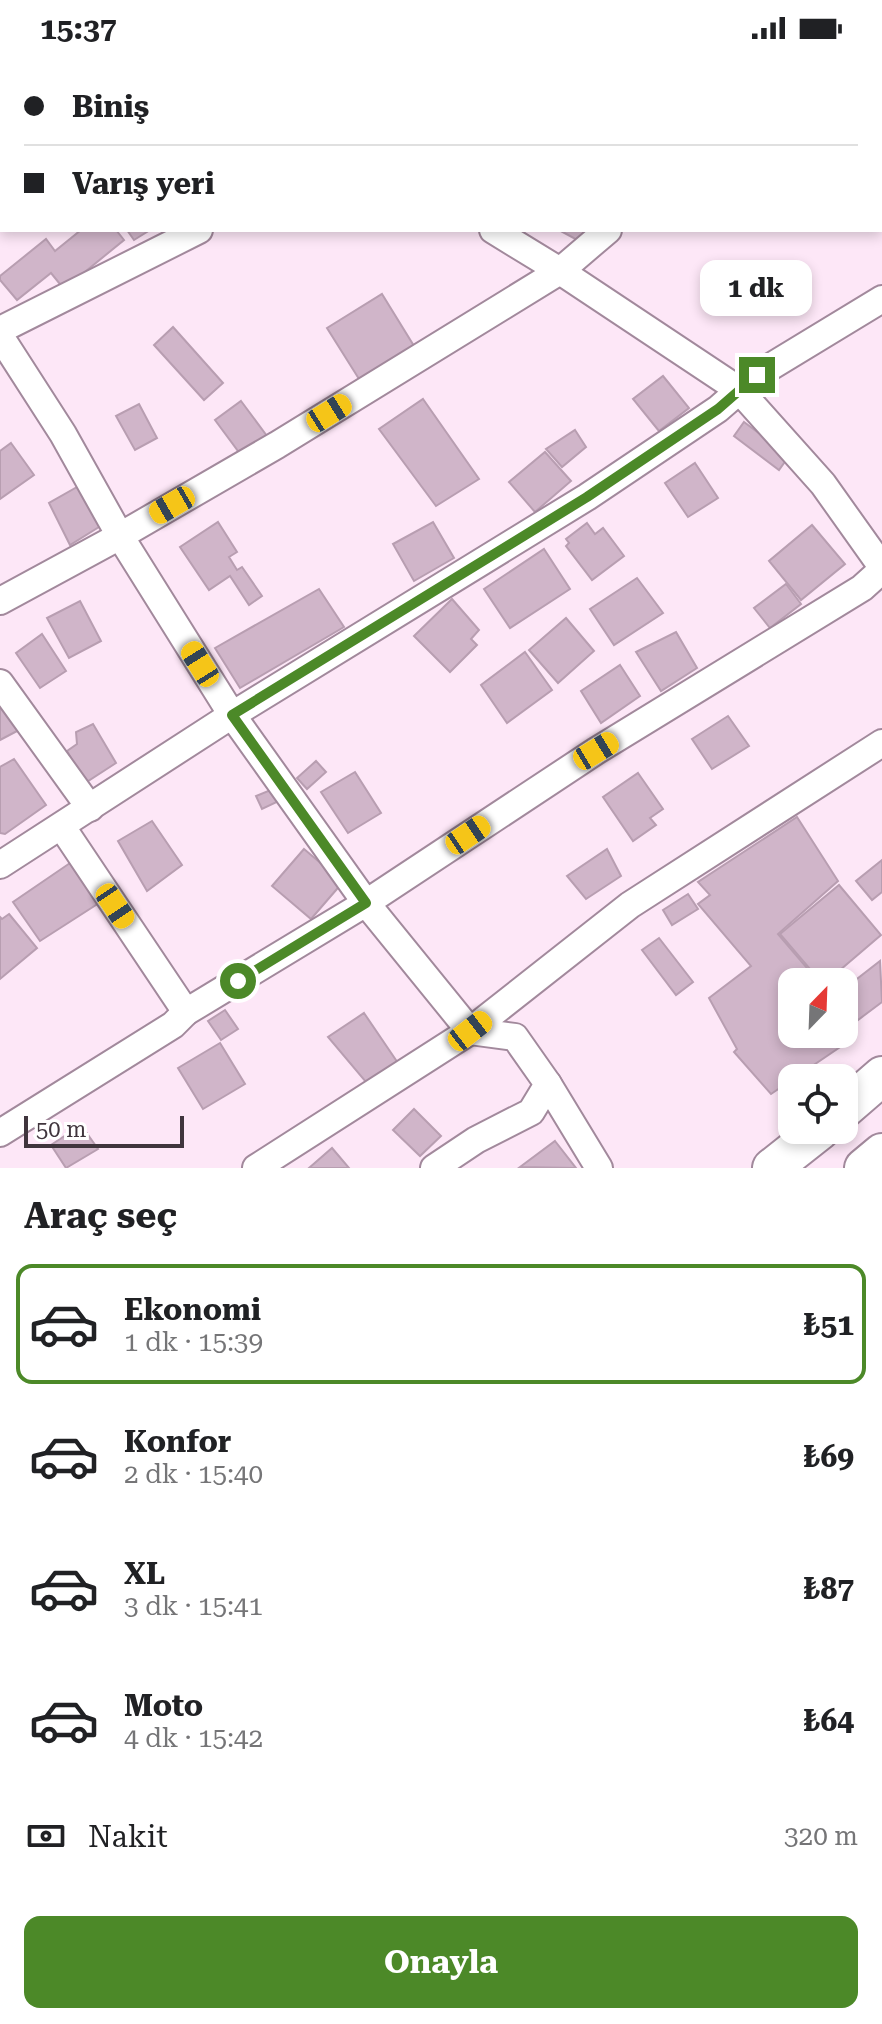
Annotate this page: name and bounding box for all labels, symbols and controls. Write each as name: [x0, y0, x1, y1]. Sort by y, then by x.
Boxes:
text: 15:37: [40, 11, 117, 46]
text: Biniş: [72, 89, 149, 124]
text: Varış yeri: [72, 166, 215, 201]
callout: 1 dk: [701, 259, 813, 315]
text: 1 dk: [728, 273, 784, 303]
route end: [739, 357, 775, 393]
car: [302, 390, 356, 436]
car: [145, 483, 199, 527]
car: [177, 637, 223, 691]
car: [569, 728, 623, 774]
car: [441, 812, 495, 858]
car: [92, 879, 138, 933]
route start: [220, 963, 256, 999]
north arrow: [778, 968, 858, 1048]
map controls: [778, 968, 858, 1144]
car: [444, 1007, 496, 1055]
button: locate: [778, 1064, 858, 1144]
scale bar: [24, 1112, 184, 1148]
text: 50 m: [36, 1117, 86, 1142]
text: Araç seç: [24, 1195, 177, 1237]
icon: car: [28, 1288, 100, 1360]
text: Ekonomi: [124, 1292, 261, 1327]
text: ₺51: [804, 1307, 854, 1342]
text: 1 dk · 15:39: [124, 1327, 263, 1357]
icon: car: [28, 1420, 100, 1492]
text: Konfor: [124, 1424, 232, 1459]
text: ₺69: [804, 1439, 854, 1474]
text: 2 dk · 15:40: [124, 1459, 263, 1489]
icon: car: [28, 1552, 100, 1624]
text: XL: [124, 1556, 165, 1591]
text: ₺87: [804, 1571, 854, 1606]
text: 3 dk · 15:41: [124, 1591, 263, 1621]
icon: car: [28, 1684, 100, 1756]
text: Moto: [124, 1688, 203, 1723]
text: ₺64: [804, 1703, 854, 1738]
text: 4 dk · 15:42: [124, 1723, 263, 1753]
icon: cash: [24, 1814, 68, 1858]
text: Nakit: [88, 1819, 168, 1854]
text: 320 m: [784, 1821, 858, 1851]
button: Onayla: [24, 1916, 858, 2008]

